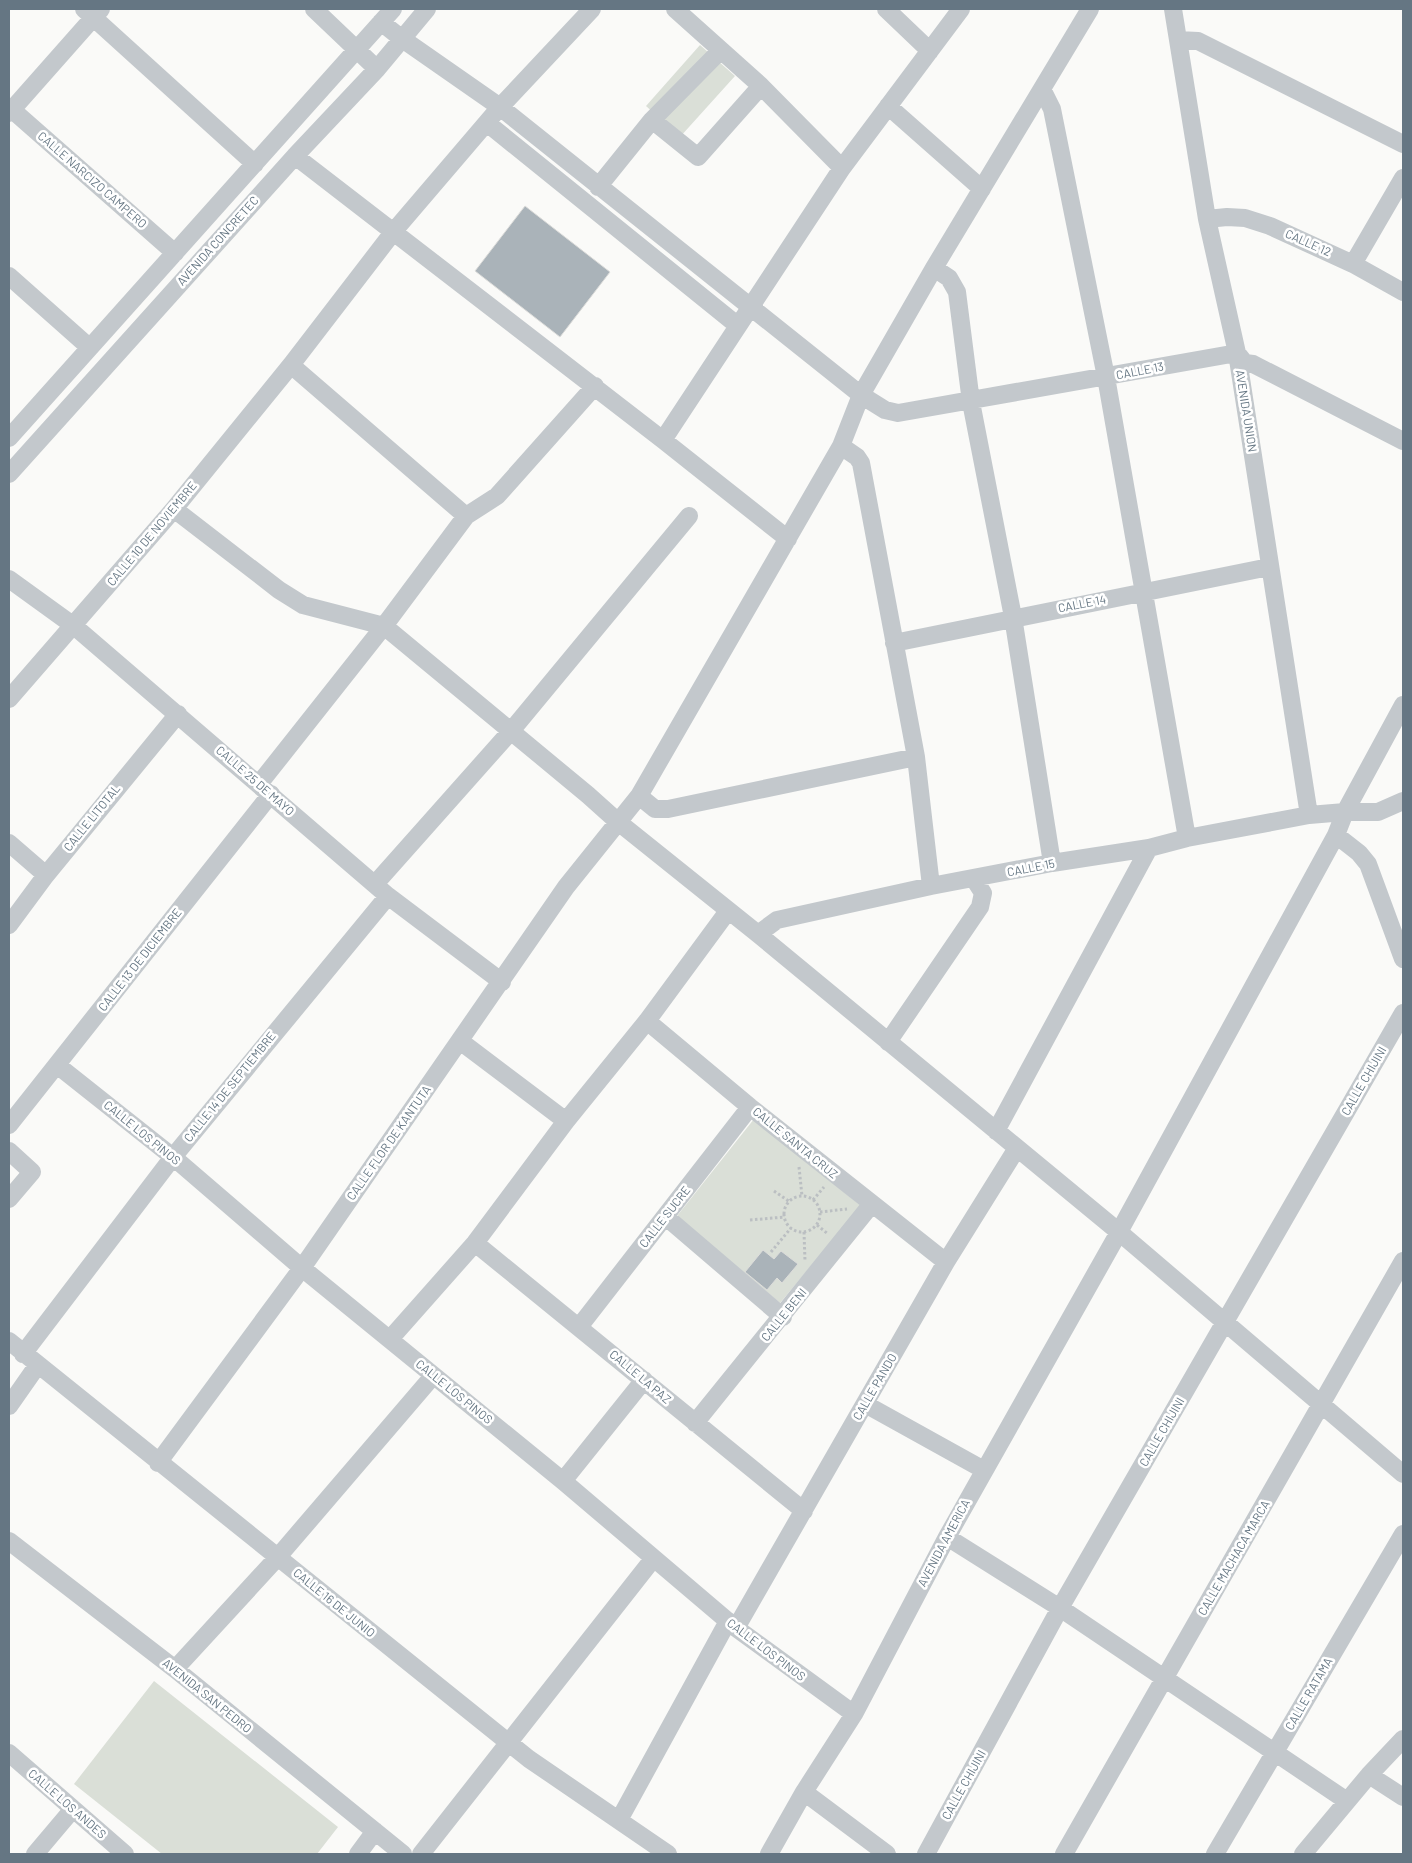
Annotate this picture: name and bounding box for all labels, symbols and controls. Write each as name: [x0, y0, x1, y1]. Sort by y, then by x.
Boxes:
street label: CALLE NARCIZO CAMPERO: [35, 128, 150, 230]
street label: AVENIDA CONCRETEC: [174, 193, 261, 288]
street label: CALLE 12: [1283, 226, 1333, 258]
street label: CALLE 13: [1115, 359, 1165, 381]
street label: AVENIDA UNION: [1234, 369, 1260, 453]
street label: CALLE 10 DE NOVIEMBRE: [103, 478, 199, 588]
street label: CALLE 14: [1057, 592, 1107, 615]
street label: CALLE 25 DE MAYO: [214, 743, 298, 818]
street label: CALLE LITOTAL: [60, 781, 122, 853]
street label: CALLE 15: [1006, 856, 1056, 878]
street label: CALLE 13 DE DICIEMBRE: [95, 905, 184, 1014]
street label: CALLE 14 DE SEPTIEMBRE: [181, 1029, 278, 1144]
street label: CALLE CHIJINI: [1338, 1044, 1389, 1117]
street label: CALLE FLOR DE KANTUTA: [343, 1082, 433, 1202]
street label: CALLE LOS PINOS: [102, 1097, 184, 1167]
street label: CALLE SANTA CRUZ: [750, 1104, 841, 1181]
street label: CALLE SUCRE: [636, 1183, 693, 1250]
street label: CALLE BENI: [758, 1285, 809, 1344]
street label: CALLE LA PAZ: [607, 1347, 674, 1406]
street label: CALLE PANDO: [849, 1351, 899, 1422]
street label: CALLE LOS PINOS: [414, 1356, 496, 1426]
street label: CALLE CHIJINI: [1136, 1395, 1187, 1468]
street label: AVENIDA AMERICA: [914, 1496, 972, 1589]
street label: CALLE MACHACA MARCA: [1194, 1497, 1272, 1618]
street label: CALLE 16 DE JUNIO: [291, 1565, 378, 1639]
street label: CALLE LOS PINOS: [725, 1615, 808, 1683]
street label: AVENIDA SAN PEDRO: [160, 1655, 255, 1735]
street label: CALLE RATAMA: [1282, 1655, 1335, 1732]
street label: CALLE CHIJINI: [938, 1747, 988, 1822]
street label: CALLE LOS ANDES: [26, 1766, 109, 1841]

